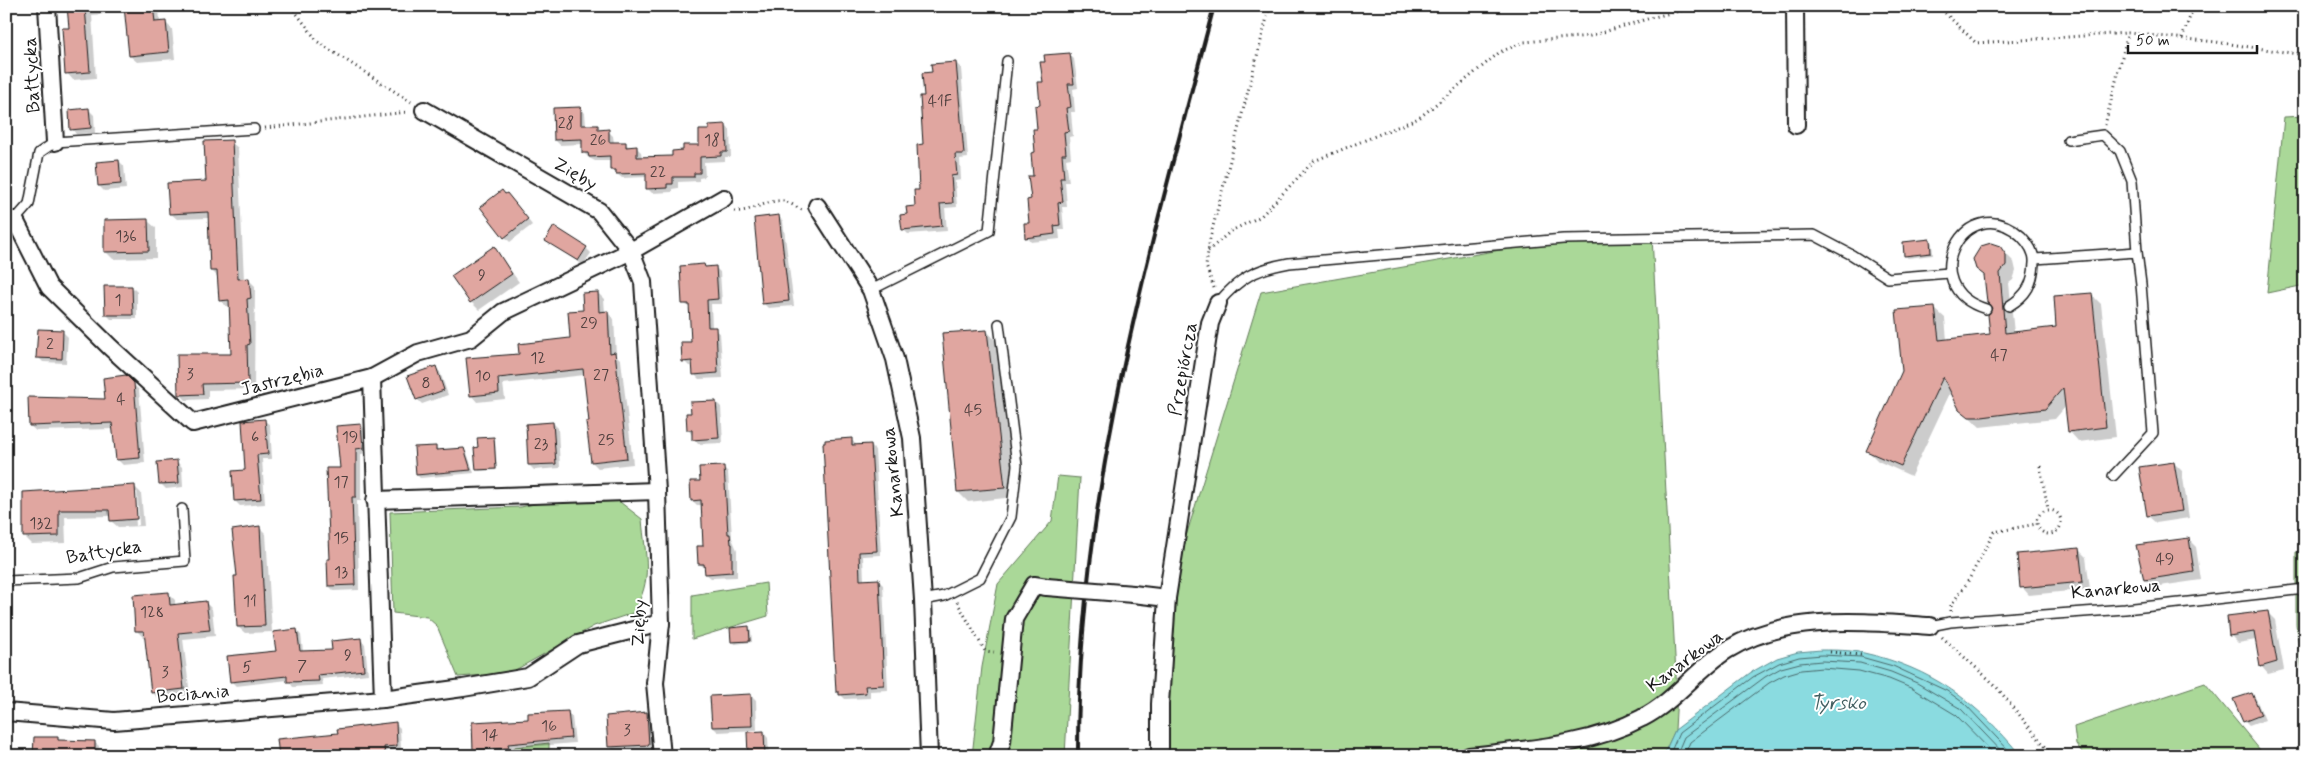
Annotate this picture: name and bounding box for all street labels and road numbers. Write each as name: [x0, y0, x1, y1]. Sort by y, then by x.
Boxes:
street label: Bałtycka: [18, 36, 46, 114]
street label: Zięby: [548, 151, 602, 197]
street label: Przepiórcza: [1162, 320, 1204, 418]
street label: Jastrzębia: [238, 358, 326, 402]
street label: Kanarkowa: [876, 426, 910, 518]
street label: Bałtycka: [64, 534, 144, 570]
street label: Kanarkowa: [2070, 573, 2162, 605]
street label: Zięby: [626, 599, 652, 647]
street label: Kanarkowa: [1642, 624, 1728, 698]
street label: Bociania: [156, 678, 230, 710]

